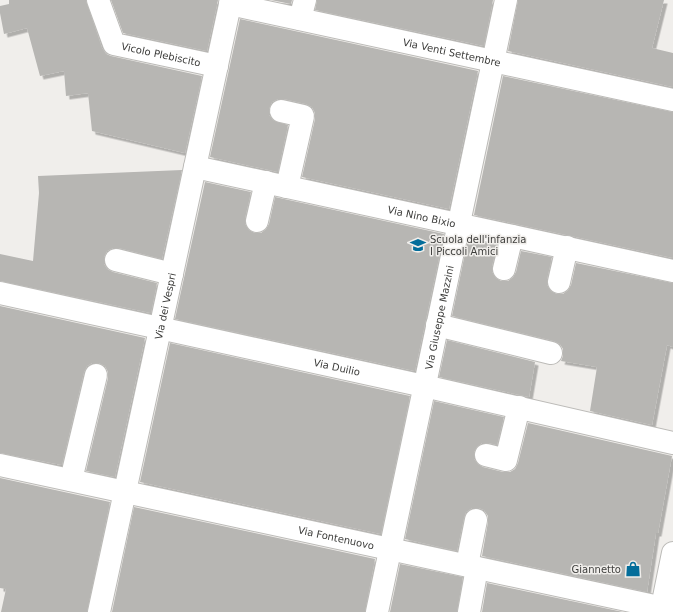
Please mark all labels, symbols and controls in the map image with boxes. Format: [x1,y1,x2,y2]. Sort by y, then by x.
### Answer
street label: Via Venti Settembre [402,36,502,68]
street label: Vicolo Plebiscito [120,40,202,68]
street label: Via Nino Bixio [387,204,457,229]
place label: Scuola dell'infanzia I Piccoli Amici [430,234,526,257]
school or university icon: Scuola dell'infanzia I Piccoli Amici [409,236,427,254]
street label: Via Giuseppe Mazzini [423,264,455,371]
street label: Via dei Vespri [152,272,178,340]
street label: Via Duilio [313,356,361,377]
street label: Via Fontenuovo [297,524,375,551]
shop icon: Giannetto [624,560,642,578]
place label: Giannetto [572,564,621,575]

